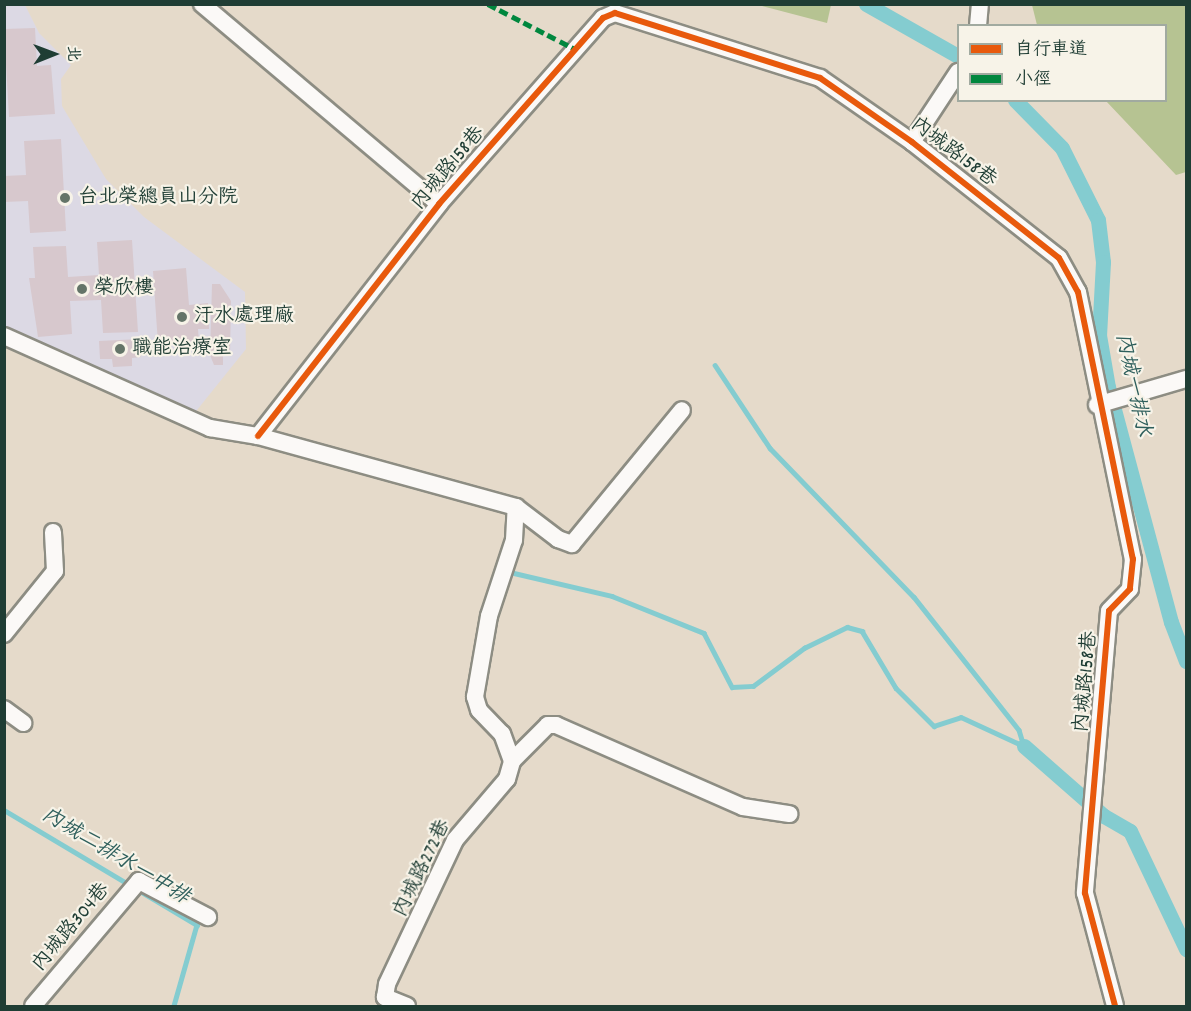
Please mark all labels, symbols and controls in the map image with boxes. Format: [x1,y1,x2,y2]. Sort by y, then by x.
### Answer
north arrow [24,24,84,84]
legend [957,24,1167,102]
text: 自行車道 [1015,38,1087,63]
text: 北 [61,45,84,62]
text: 小徑 [1015,68,1051,93]
street label: 內城路158巷 [905,113,1001,193]
street label: 內城路158巷 [407,122,491,216]
place label: 台北榮總員山分院 [78,186,238,210]
marker: 台北榮總員山分院 [56,189,74,207]
place label: 榮欣樓 [94,277,154,301]
marker: 榮欣樓 [75,282,89,296]
place label: 汙水處理廠 [194,305,294,329]
marker: 汙水處理廠 [175,310,189,324]
water label: 內城一排水 [1109,331,1155,439]
place label: 職能治療室 [132,337,232,361]
marker: 職能治療室 [113,342,127,356]
street label: 內城路158巷 [1071,630,1103,734]
water label: 內城二排水一中排 [37,803,193,911]
street label: 內城路272巷 [389,816,457,922]
street label: 內城路304巷 [28,879,116,977]

